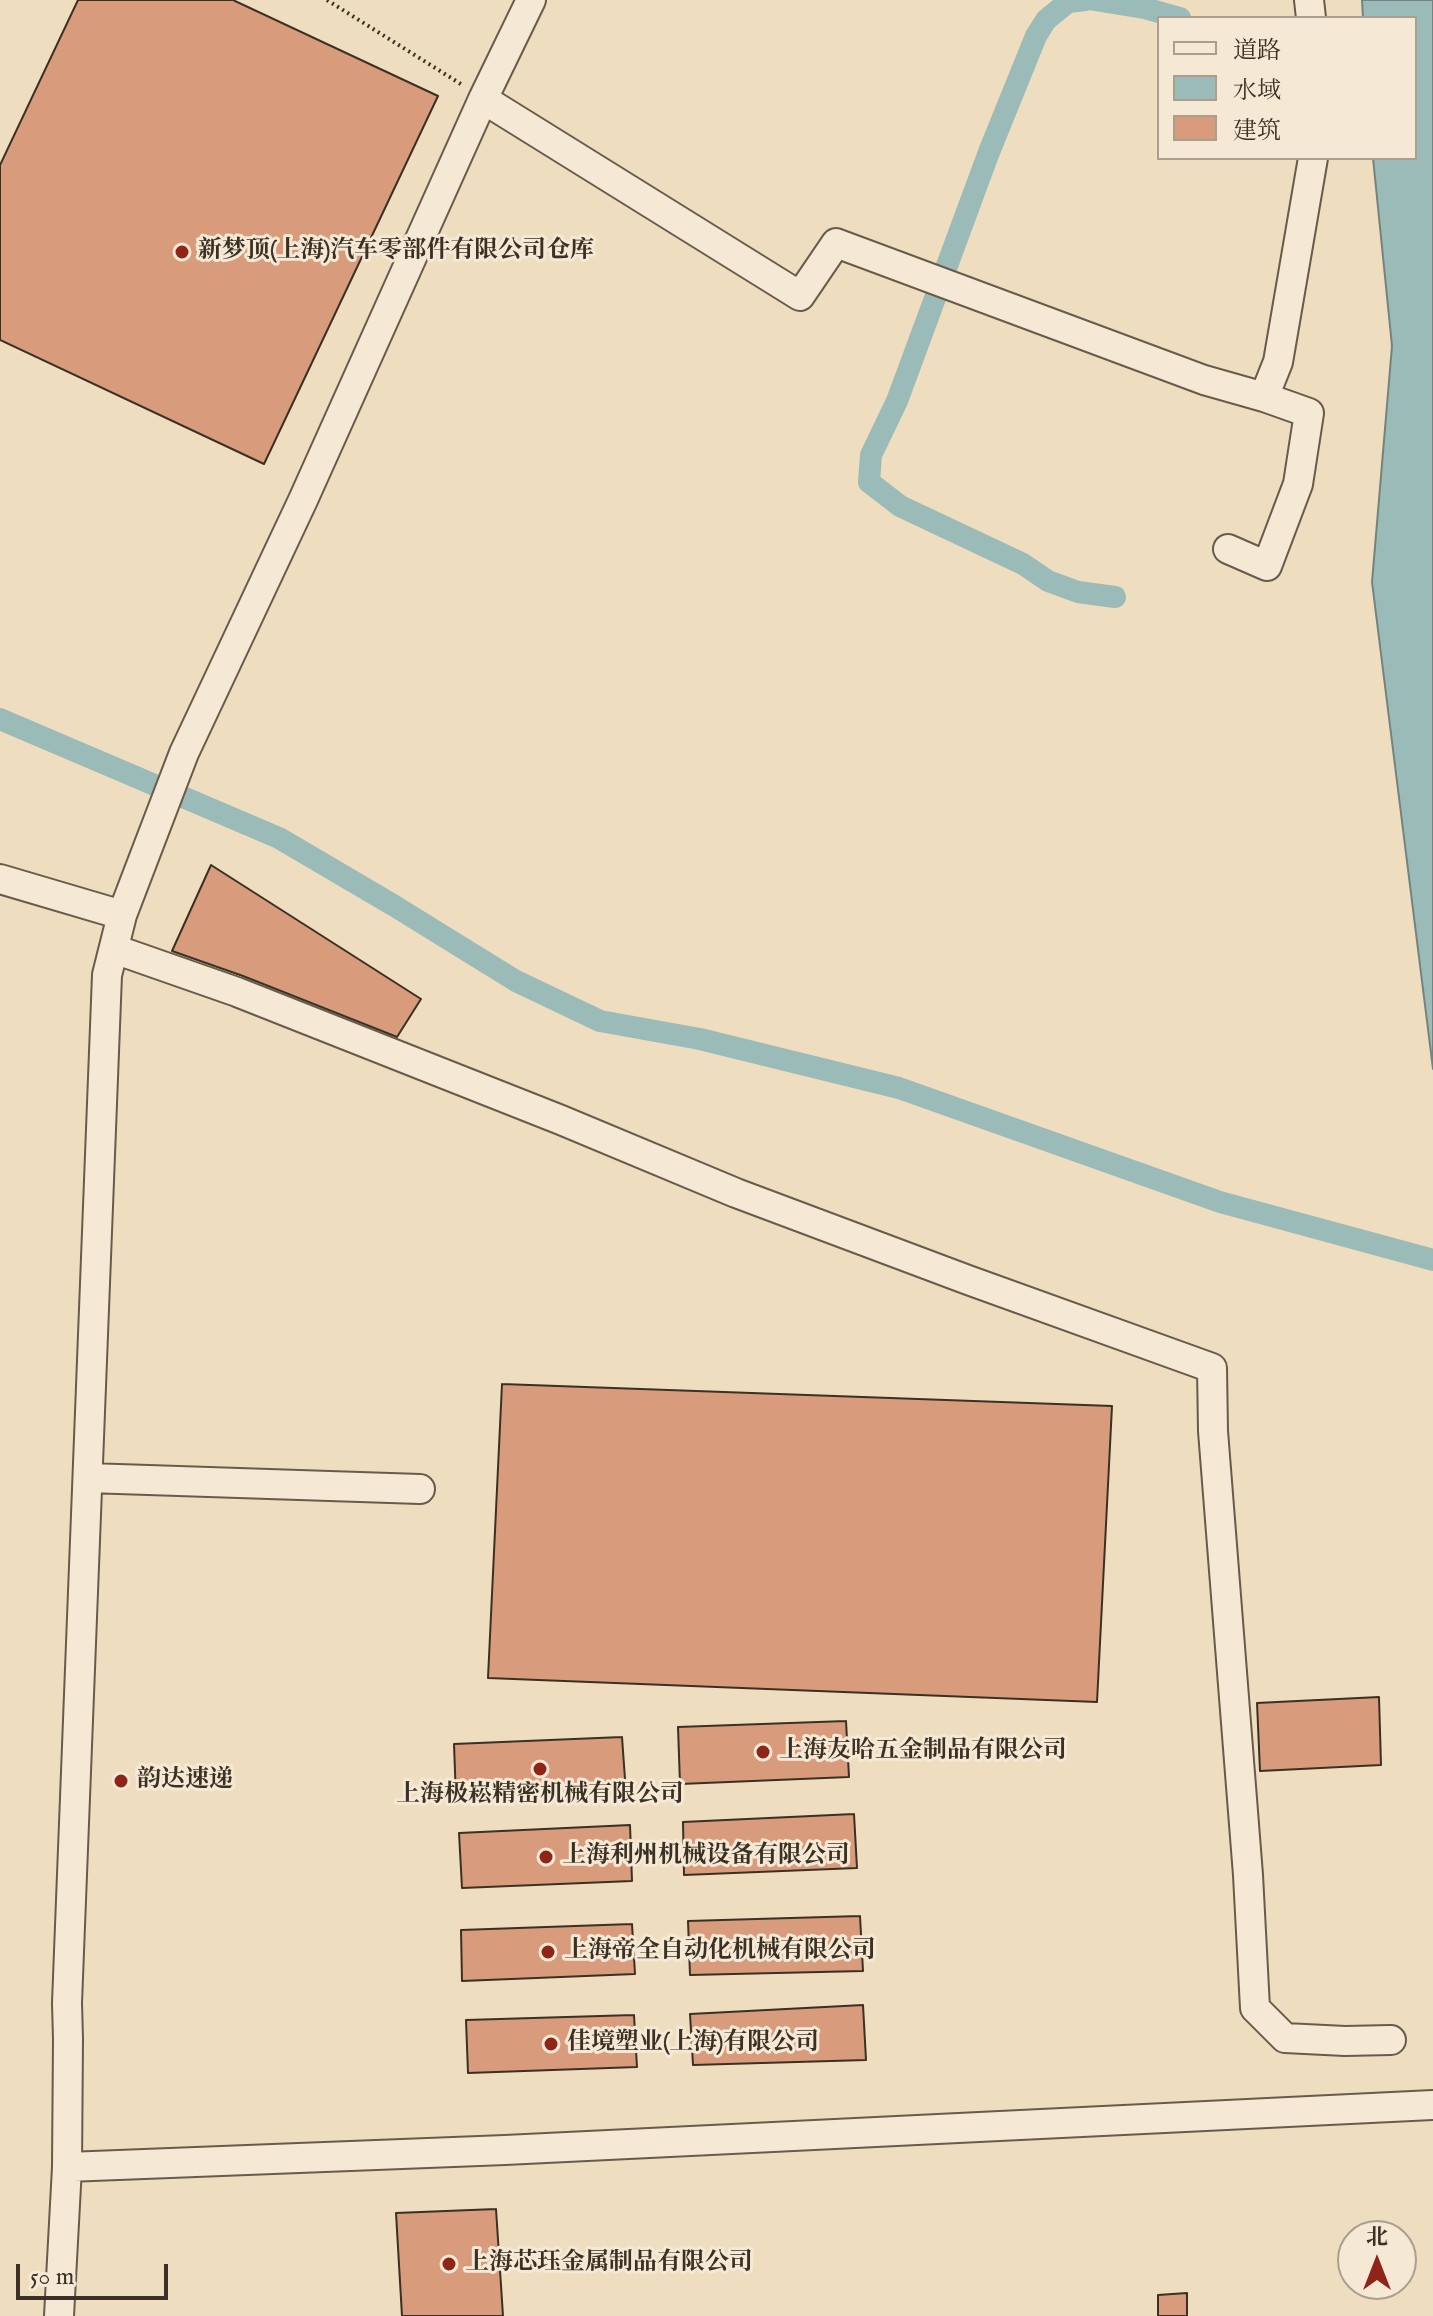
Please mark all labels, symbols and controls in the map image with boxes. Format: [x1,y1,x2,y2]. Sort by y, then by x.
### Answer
legend [1157,16,1417,160]
text: 道路 [1233,36,1281,67]
text: 水域 [1233,76,1281,107]
text: 建筑 [1233,116,1281,147]
place label: 新梦顶(上海)汽车零部件有限公司仓库 [198,238,594,266]
marker: 新梦顶(上海)汽车零部件有限公司仓库 [173,243,191,261]
place label: 上海友哈五金制品有限公司 [779,1738,1067,1766]
marker: 上海友哈五金制品有限公司 [754,1743,772,1761]
marker: 上海极崧精密机械有限公司 [531,1760,549,1778]
place label: 韵达速递 [137,1767,233,1795]
marker: 韵达速递 [112,1772,130,1790]
place label: 上海极崧精密机械有限公司 [396,1782,684,1810]
place label: 上海利州机械设备有限公司 [562,1843,850,1871]
marker: 上海利州机械设备有限公司 [537,1848,555,1866]
place label: 上海帝全自动化机械有限公司 [564,1938,876,1966]
marker: 上海帝全自动化机械有限公司 [539,1943,557,1961]
place label: 佳境塑业(上海)有限公司 [567,2030,819,2058]
marker: 佳境塑业(上海)有限公司 [542,2035,560,2053]
north arrow [1337,2220,1417,2300]
text: 北 [1366,2224,1388,2252]
scale bar [20,2248,172,2298]
place label: 上海芯珏金属制品有限公司 [465,2250,753,2278]
marker: 上海芯珏金属制品有限公司 [440,2255,458,2273]
text: 50 m [30,2262,74,2293]

